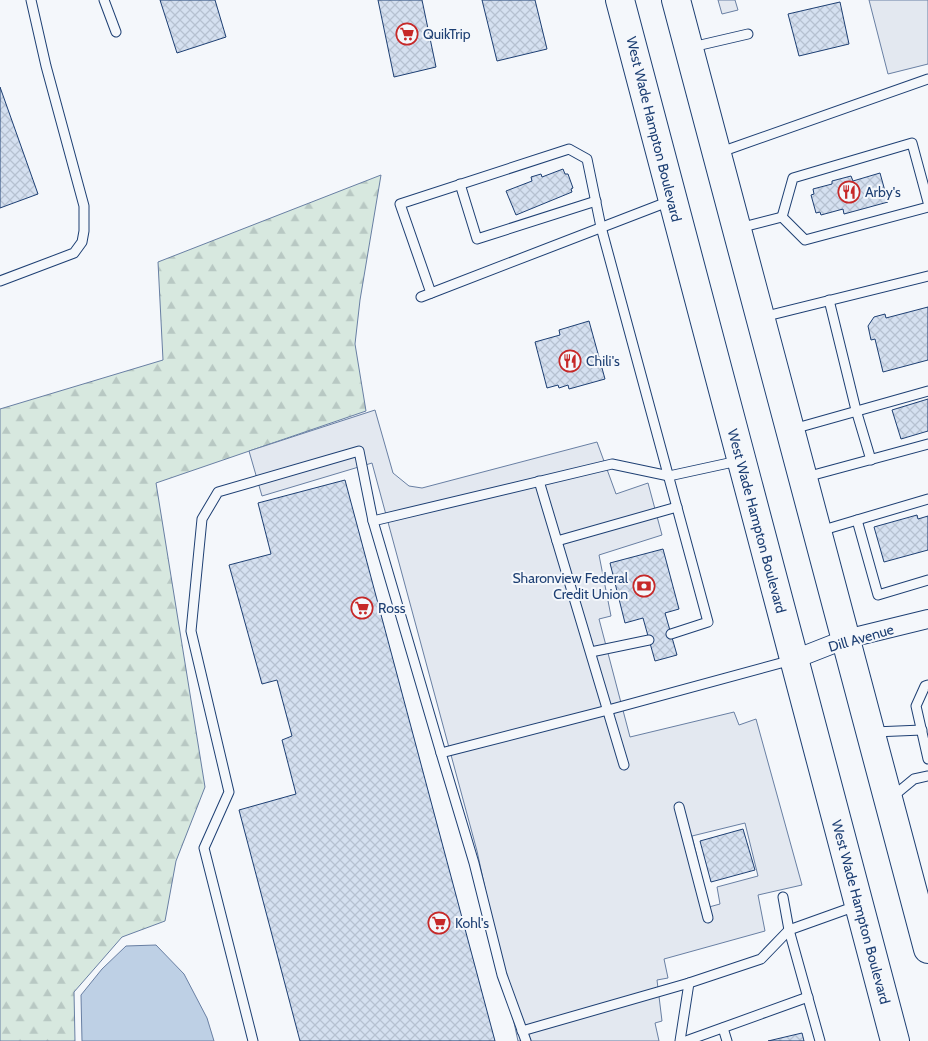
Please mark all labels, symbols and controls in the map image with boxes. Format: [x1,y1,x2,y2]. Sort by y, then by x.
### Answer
supermarket icon: QuikTrip [395,22,419,46]
place label: QuikTrip [423,25,471,43]
street label: West Wade Hampton Boulevard [622,35,686,223]
restaurant icon: Arby's [837,180,861,204]
place label: Arby's [865,183,901,201]
restaurant icon: Chili's [558,349,582,373]
place label: Chili's [586,352,620,370]
street label: West Wade Hampton Boulevard [724,427,790,615]
place label: Sharonview Federal Credit Union [513,569,629,603]
bank icon: Sharonview Federal Credit Union [632,574,656,598]
supermarket icon: Ross [350,596,374,620]
place label: Ross [378,599,406,617]
street label: Dill Avenue [826,620,896,656]
street label: West Wade Hampton Boulevard [828,818,894,1006]
supermarket icon: Kohl's [427,911,451,935]
place label: Kohl's [455,914,489,932]

